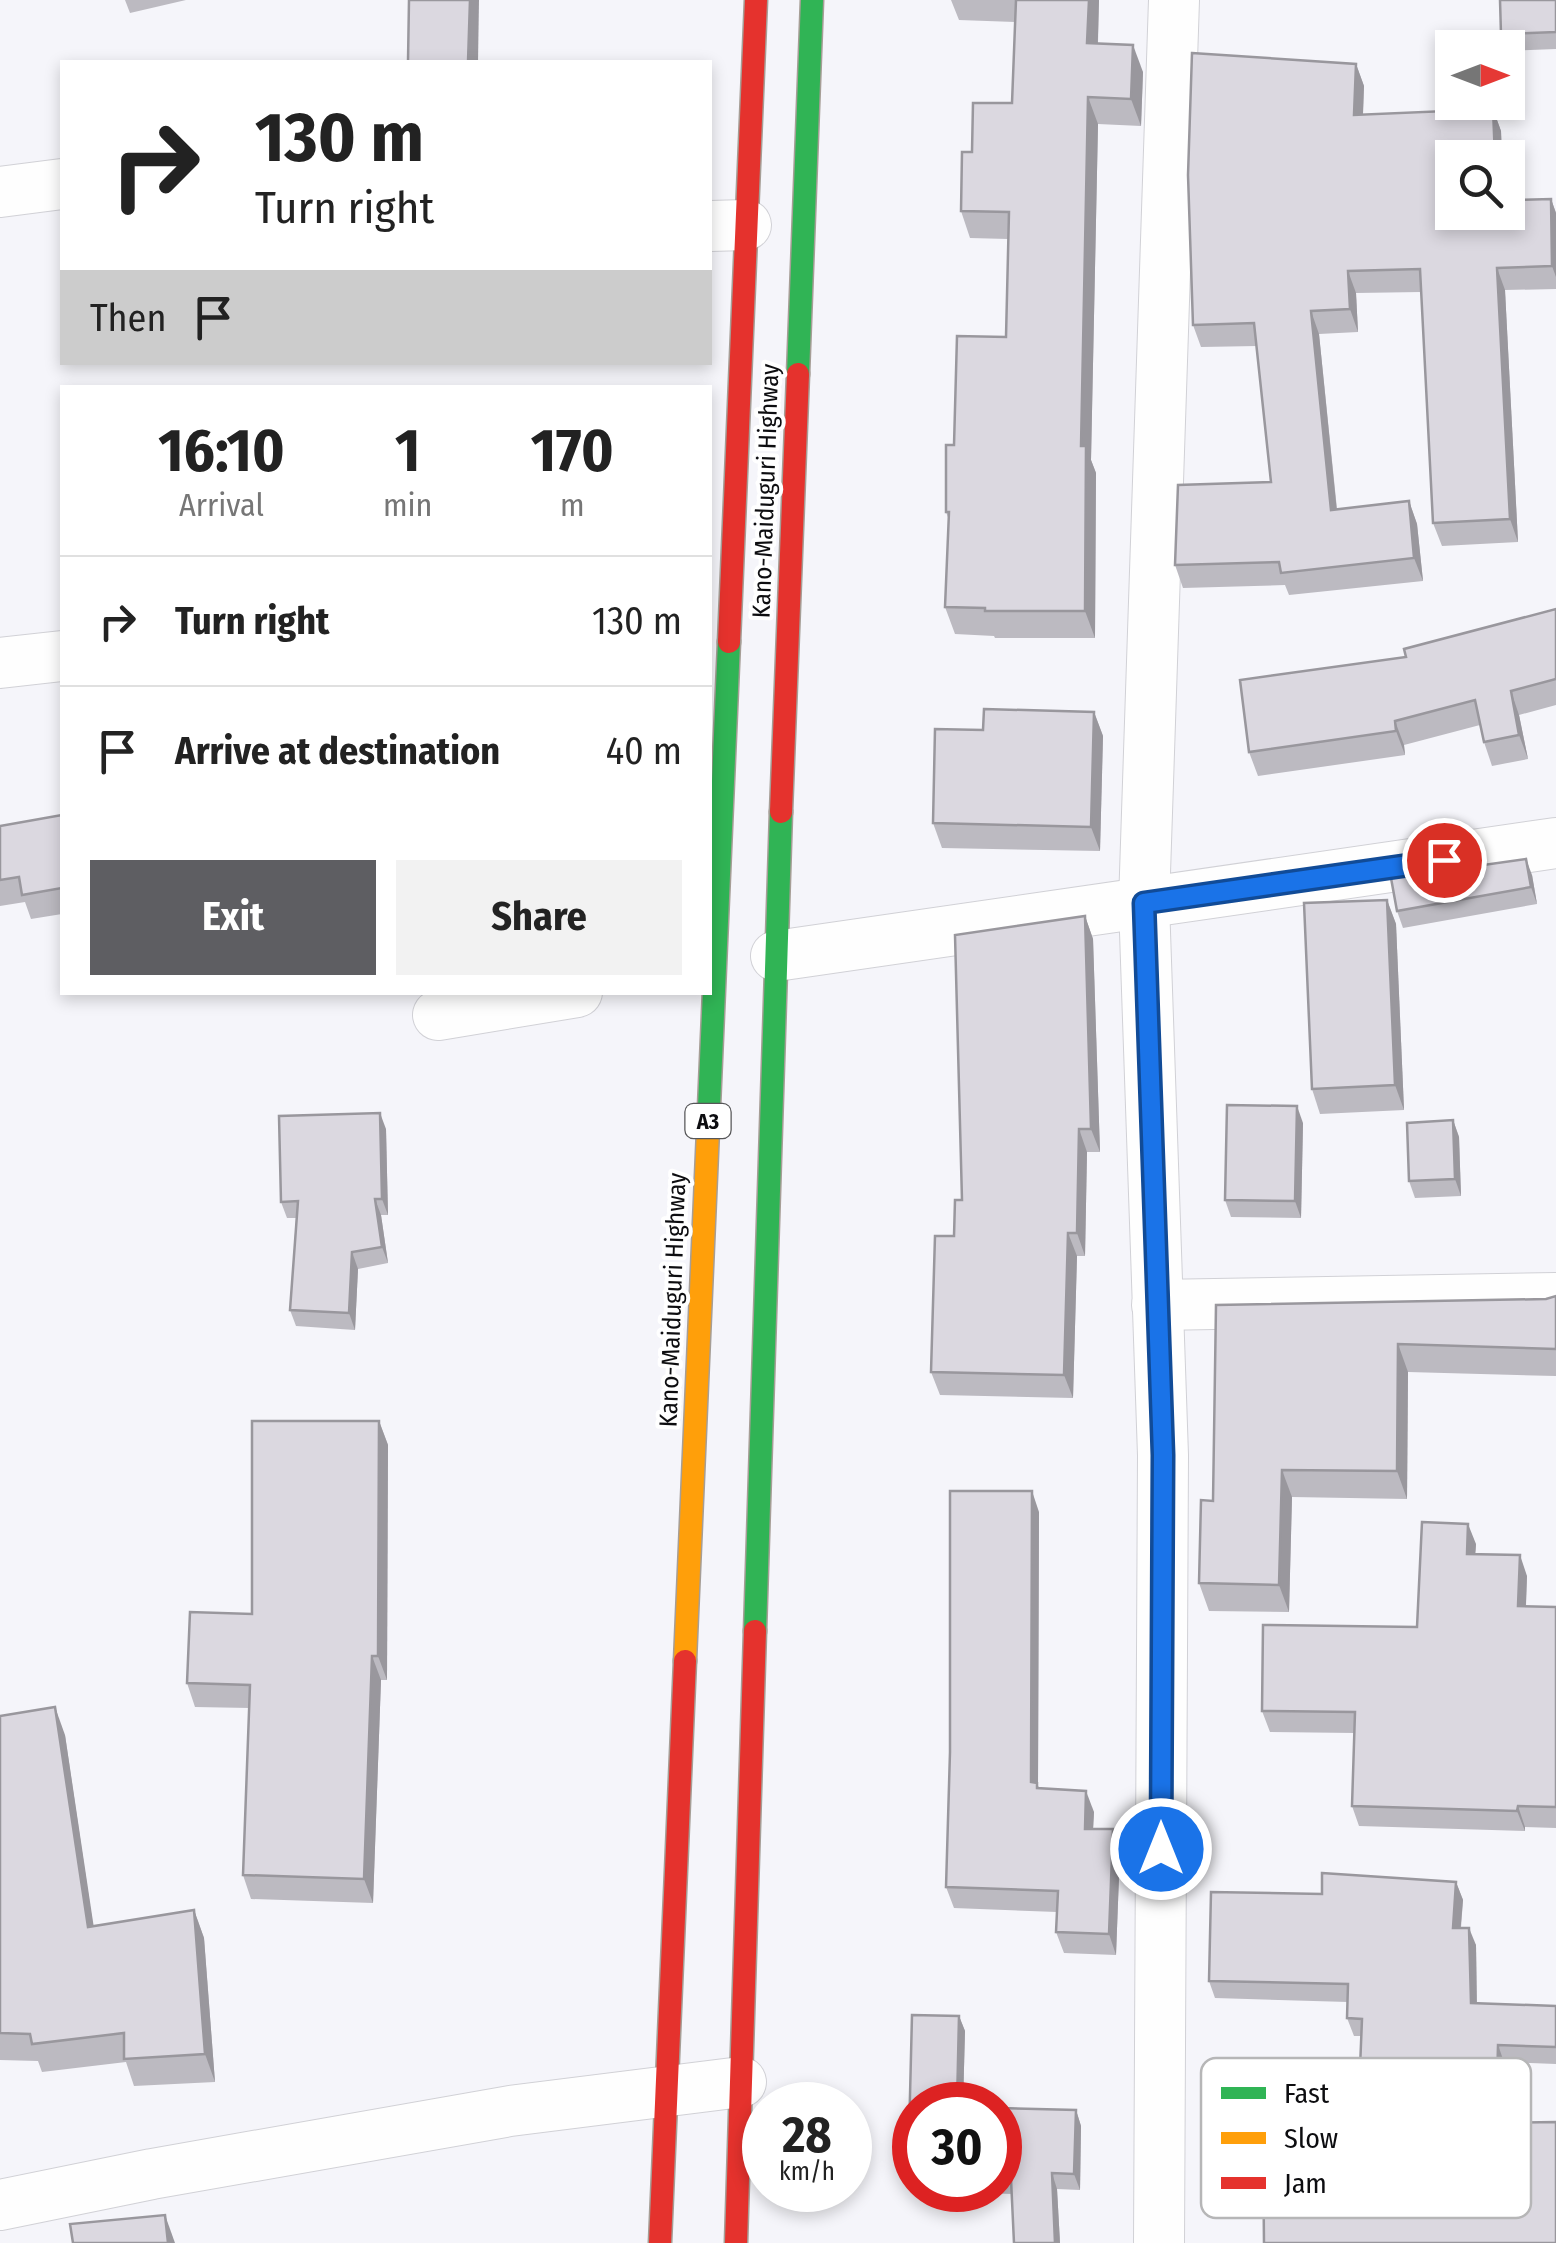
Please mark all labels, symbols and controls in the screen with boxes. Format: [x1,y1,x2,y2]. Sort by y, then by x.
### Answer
north arrow [1435,30,1525,120]
map controls [1435,30,1525,230]
text: 130 m [255,96,424,180]
icon: right [90,100,220,230]
button: search [1435,140,1525,230]
text: Turn right [255,181,434,235]
icon: arrive [186,290,241,345]
text: Then [90,295,166,341]
street label: Kano-Maiduguri Highway [747,363,785,619]
text: 16:10 [158,415,285,487]
text: 1 [395,415,420,487]
text: 170 [531,415,614,487]
text: Arrival [179,486,264,524]
text: min [383,486,432,524]
text: m [560,486,585,524]
icon: right [90,594,145,649]
text: Turn right [175,598,329,644]
text: 130 m [592,598,682,644]
icon: arrive [90,724,145,779]
text: Arrive at destination [175,728,500,774]
text: 40 m [606,728,682,774]
pin [1402,818,1487,903]
icon: arrive [1417,833,1472,888]
button: Exit [90,860,376,975]
button: Share [396,860,682,975]
road number: A3 [686,1104,730,1138]
street label: Kano-Maiduguri Highway [654,1172,692,1428]
position arrow [1109,1797,1213,1901]
legend [1201,2058,1531,2218]
text: Fast [1284,2077,1330,2110]
speed limit sign: 30 [892,2082,1022,2212]
text: 28 [782,2105,832,2165]
text: Slow [1284,2122,1338,2155]
text: km/h [779,2157,835,2187]
text: Jam [1284,2167,1327,2200]

